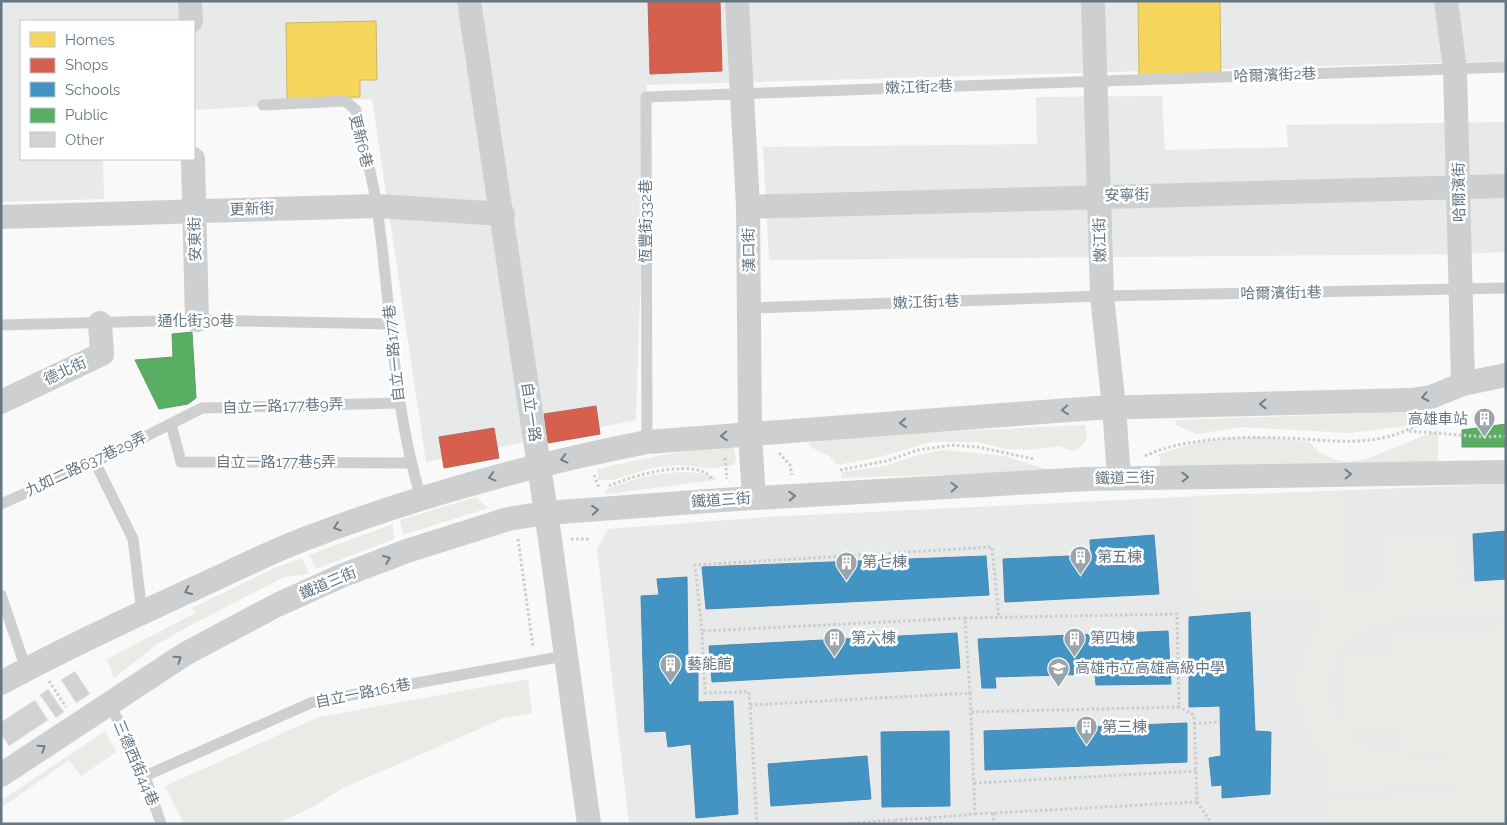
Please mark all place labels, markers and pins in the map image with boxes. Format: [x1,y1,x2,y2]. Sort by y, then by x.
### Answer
building icon: 高雄車站 [1472,407,1496,438]
place label: 高雄車站 [1408,410,1468,428]
building icon: 第五棟 [1069,545,1093,576]
place label: 第五棟 [1097,548,1142,566]
building icon: 第七棟 [834,550,858,581]
place label: 第七棟 [862,553,907,571]
building icon: 第六棟 [823,626,847,657]
building icon: 第四棟 [1062,626,1086,657]
place label: 第六棟 [851,629,896,647]
place label: 第四棟 [1090,629,1135,647]
building icon: 藝能館 [659,652,683,683]
place label: 藝能館 [687,655,732,673]
school or university icon: 高雄市立高雄高級中學 [1047,656,1071,687]
place label: 高雄市立高雄高級中學 [1075,659,1225,677]
building icon: 第三棟 [1074,715,1098,746]
place label: 第三棟 [1102,718,1147,736]

